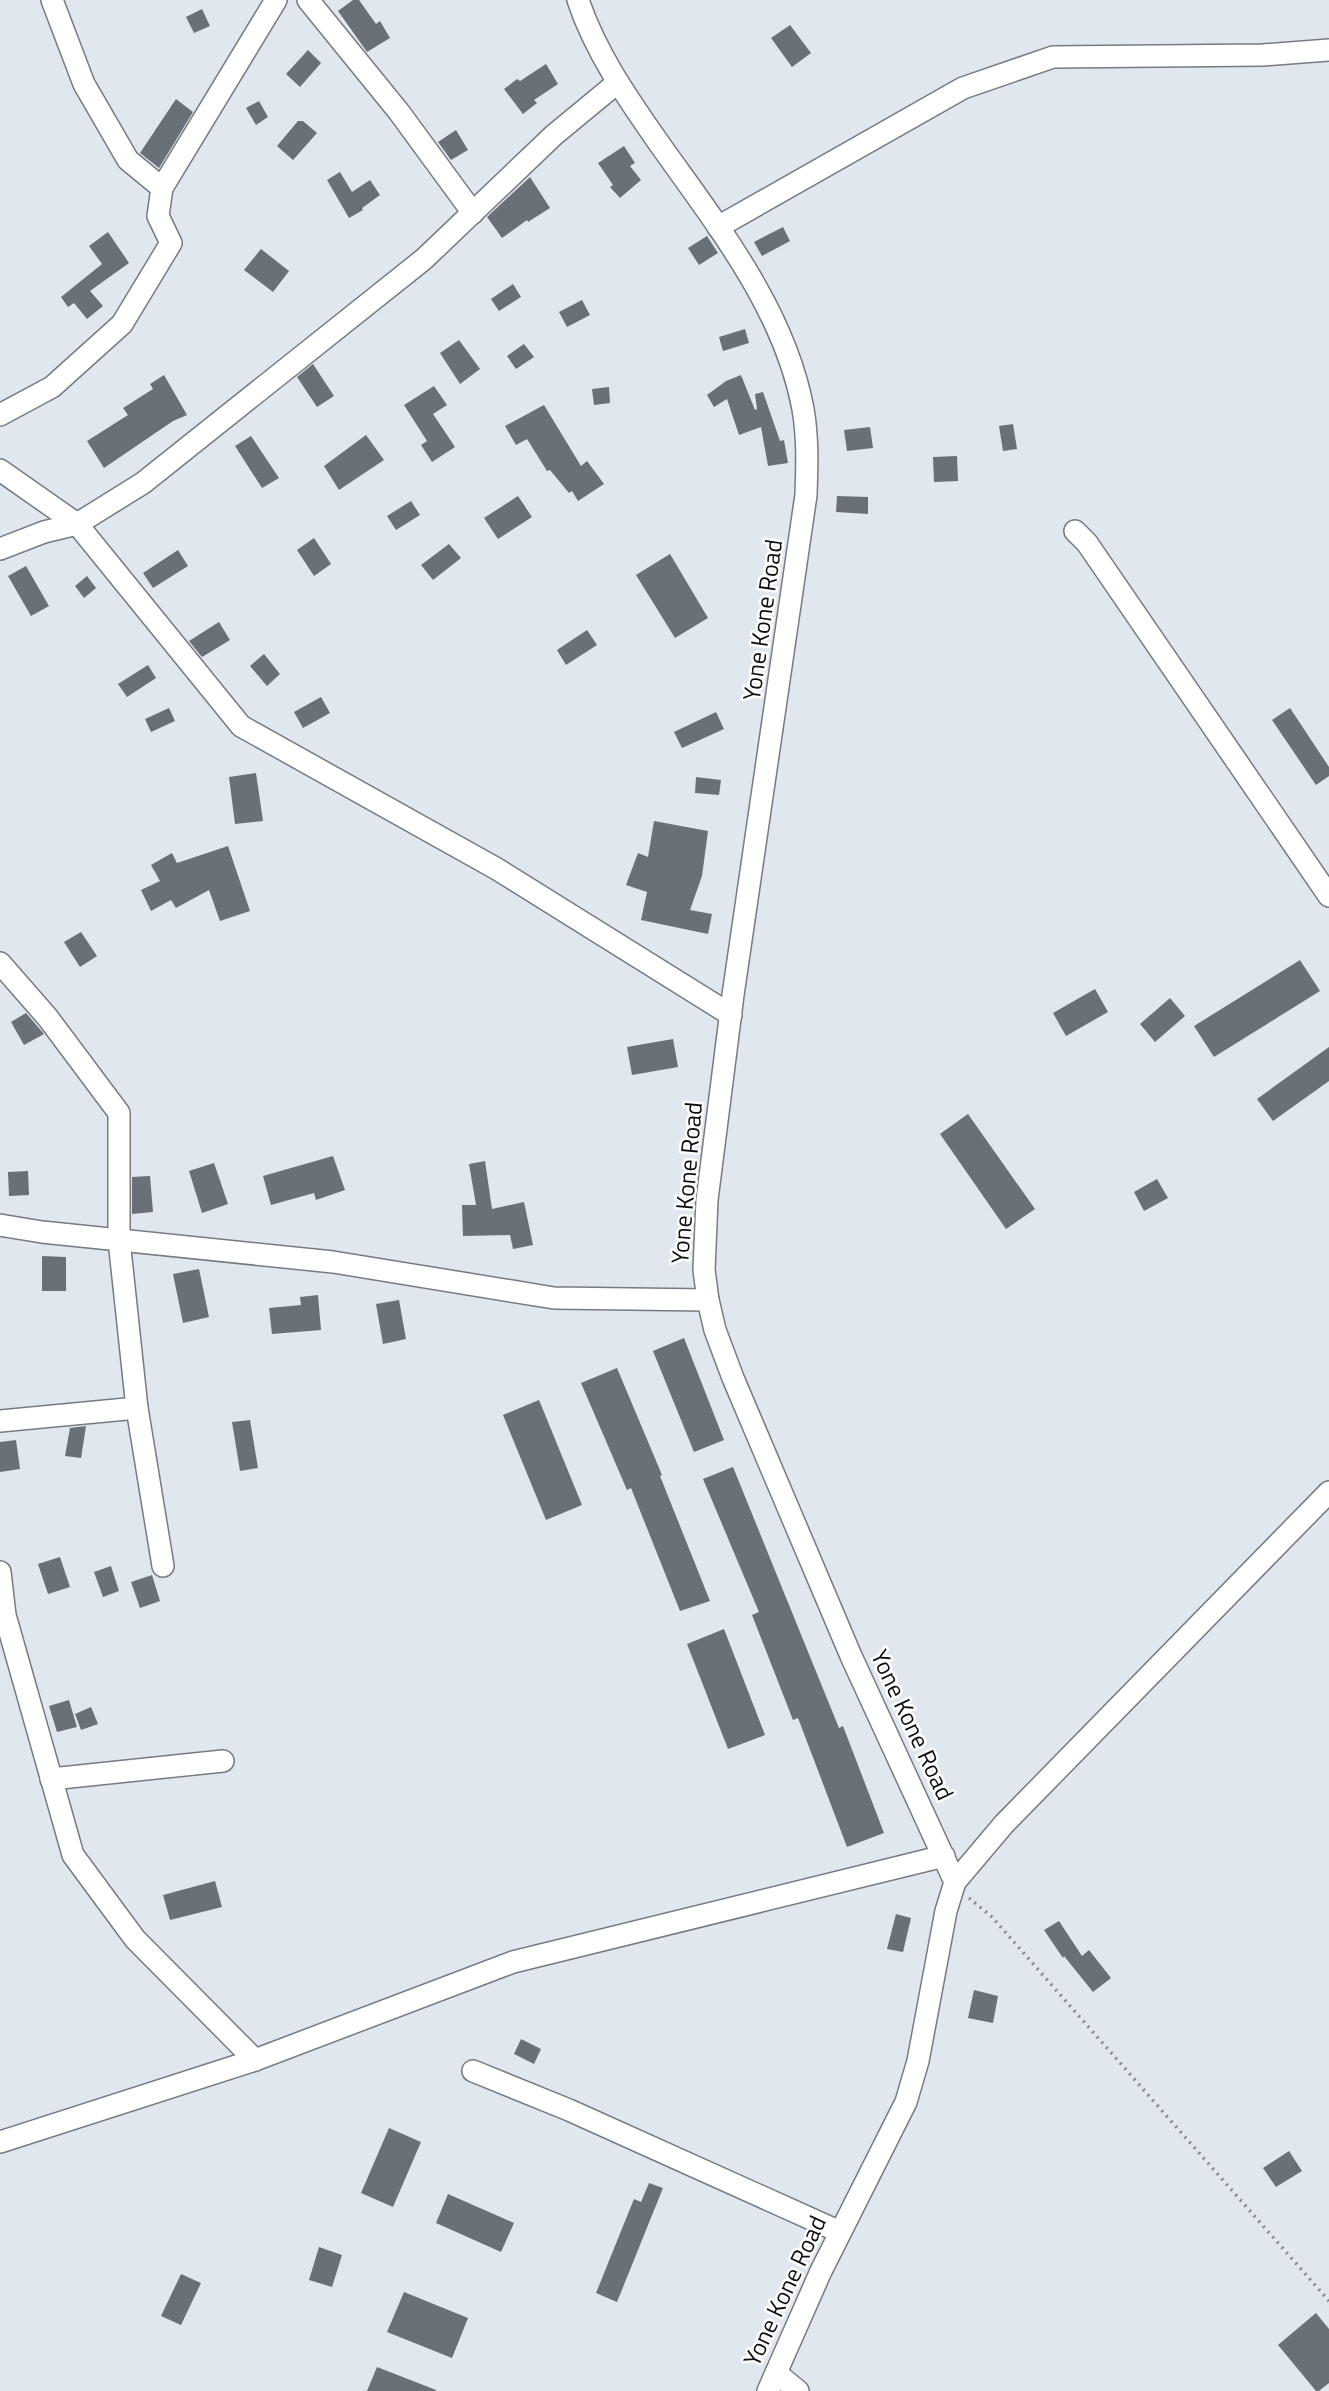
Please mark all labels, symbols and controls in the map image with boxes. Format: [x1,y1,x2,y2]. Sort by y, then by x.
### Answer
street label: Yone Kone Road [733,537,791,703]
street label: Yone Kone Road [661,1100,711,1265]
street label: Yone Kone Road [862,1643,964,1806]
street label: Yone Kone Road [733,2209,835,2372]

